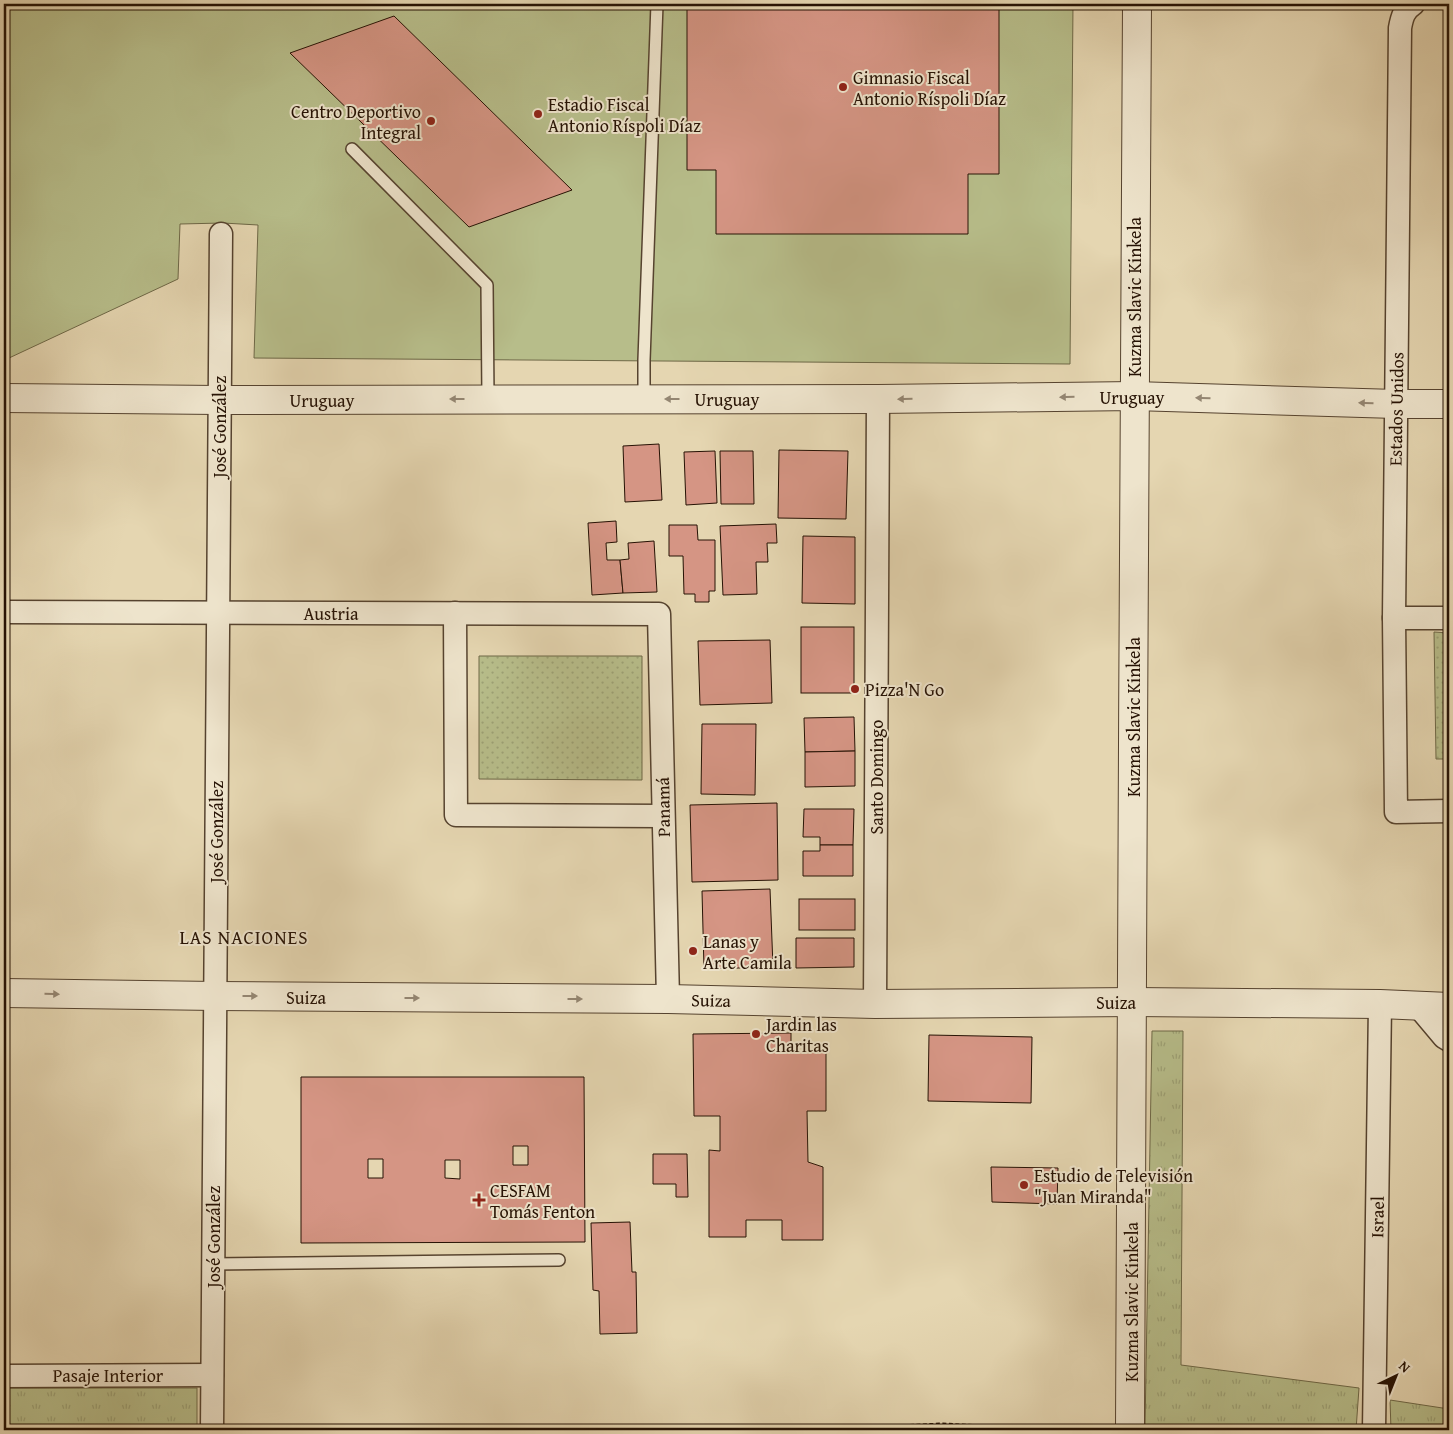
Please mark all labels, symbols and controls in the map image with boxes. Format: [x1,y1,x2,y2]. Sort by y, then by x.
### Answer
place label: Gimnasio Fiscal Antonio Ríspoli Díaz [853,64,1006,112]
marker: Gimnasio Fiscal Antonio Ríspoli Díaz [837,81,849,93]
place label: Estadio Fiscal Antonio Ríspoli Díaz [548,91,701,139]
place label: Centro Deportivo Integral [291,98,421,146]
marker: Estadio Fiscal Antonio Ríspoli Díaz [532,108,544,120]
marker: Centro Deportivo Integral [425,115,437,127]
street label: Kuzma Slavic Kinkela [1121,216,1148,377]
street label: Estados Unidos [1382,352,1410,466]
street label: José González [206,376,233,480]
street label: Uruguay [1099,384,1165,411]
street label: Uruguay [694,386,760,413]
street label: Uruguay [289,387,355,414]
one-way arrow [1059,393,1075,401]
one-way arrow [1195,394,1211,402]
one-way arrow [449,395,465,403]
one-way arrow [664,395,680,403]
one-way arrow [897,395,913,403]
one-way arrow [1357,399,1373,407]
street label: Austria [303,600,359,627]
street label: Kuzma Slavic Kinkela [1120,636,1147,797]
place label: Pizza'N Go [865,676,944,703]
marker: Pizza'N Go [849,683,861,695]
street label: Santo Domingo [863,719,890,835]
street label: Panamá [649,776,677,837]
street label: José González [203,781,230,885]
district label: LAS NACIONES [180,923,308,951]
place label: Lanas y Arte Camila [703,928,792,976]
marker: Lanas y Arte Camila [687,945,699,957]
street label: Suiza [286,984,326,1011]
street label: Suiza [691,986,732,1014]
street label: Suiza [1096,989,1136,1016]
one-way arrow [45,990,61,998]
one-way arrow [242,992,258,1000]
one-way arrow [405,994,421,1002]
one-way arrow [567,995,583,1003]
place label: Jardin las Charitas [764,1011,837,1059]
marker: Jardin las Charitas [750,1028,762,1040]
place label: Estudio de Televisión "Juan Miranda" [1034,1162,1193,1210]
place label: CESFAM Tomás Fenton [490,1177,595,1225]
marker: Estudio de Televisión "Juan Miranda" [1018,1179,1030,1191]
street label: José González [200,1186,227,1290]
marker: CESFAM Tomás Fenton [472,1193,486,1207]
street label: Israel [1363,1196,1391,1238]
street label: Kuzma Slavic Kinkela [1118,1221,1145,1382]
north arrow [1370,1352,1420,1402]
text: N [1395,1356,1416,1377]
street label: Pasaje Interior [53,1362,164,1389]

